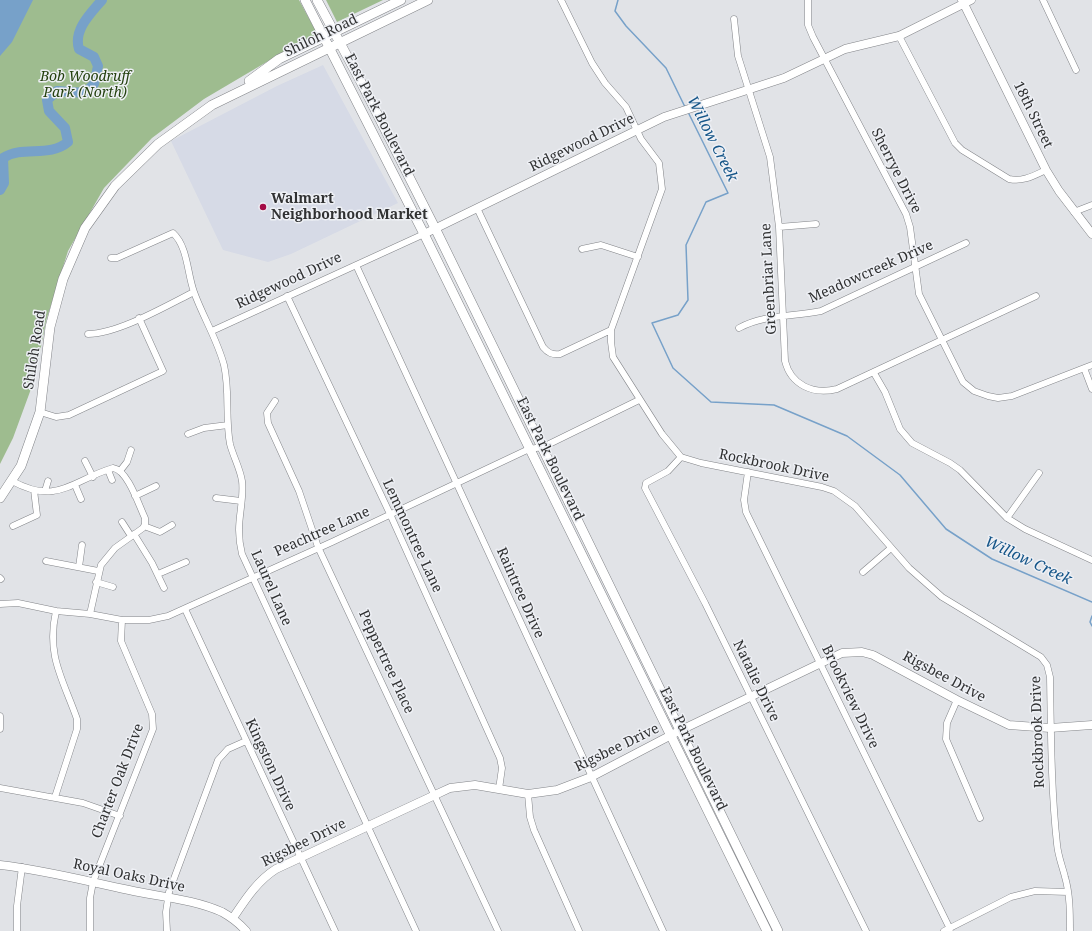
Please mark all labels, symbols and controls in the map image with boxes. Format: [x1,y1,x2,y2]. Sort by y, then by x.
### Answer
street label: Shiloh Road [282,11,360,61]
street label: East Park Boulevard [341,51,417,179]
park label: Bob Woodruff Park (North) [40,69,130,102]
street label: 18th Street [1010,79,1056,151]
water label: Willow Creek [683,93,741,185]
street label: Ridgewood Drive [527,110,637,176]
street label: Sherrye Drive [867,126,925,216]
place label: Walmart Neighborhood Market [271,191,428,224]
marker: Walmart Neighborhood Market [258,202,268,212]
street label: Greenbriar Lane [758,223,780,335]
street label: Meadowcreek Drive [806,237,936,307]
street label: Ridgewood Drive [234,249,344,313]
street label: Shiloh Road [20,309,50,391]
street label: East Park Boulevard [513,394,587,524]
street label: Rockbrook Drive [717,446,831,486]
street label: Lemmontree Lane [378,477,446,595]
street label: Peachtree Lane [272,503,372,561]
water label: Willow Creek [982,533,1074,589]
street label: Raintree Drive [492,545,548,641]
street label: Laurel Lane [247,548,295,628]
street label: Peppertree Place [355,608,417,716]
street label: Natalie Drive [729,638,783,724]
street label: Brookview Drive [818,643,882,751]
street label: Rigsbee Drive [900,648,988,706]
street label: Rockbrook Drive [1028,676,1048,788]
street label: East Park Boulevard [656,684,730,814]
street label: Kingston Drive [241,716,299,814]
street label: Rigsbee Drive [572,720,662,776]
street label: Charter Oak Drive [88,721,148,841]
street label: Rigsbee Drive [259,815,349,871]
street label: Royal Oaks Drive [71,856,187,896]

